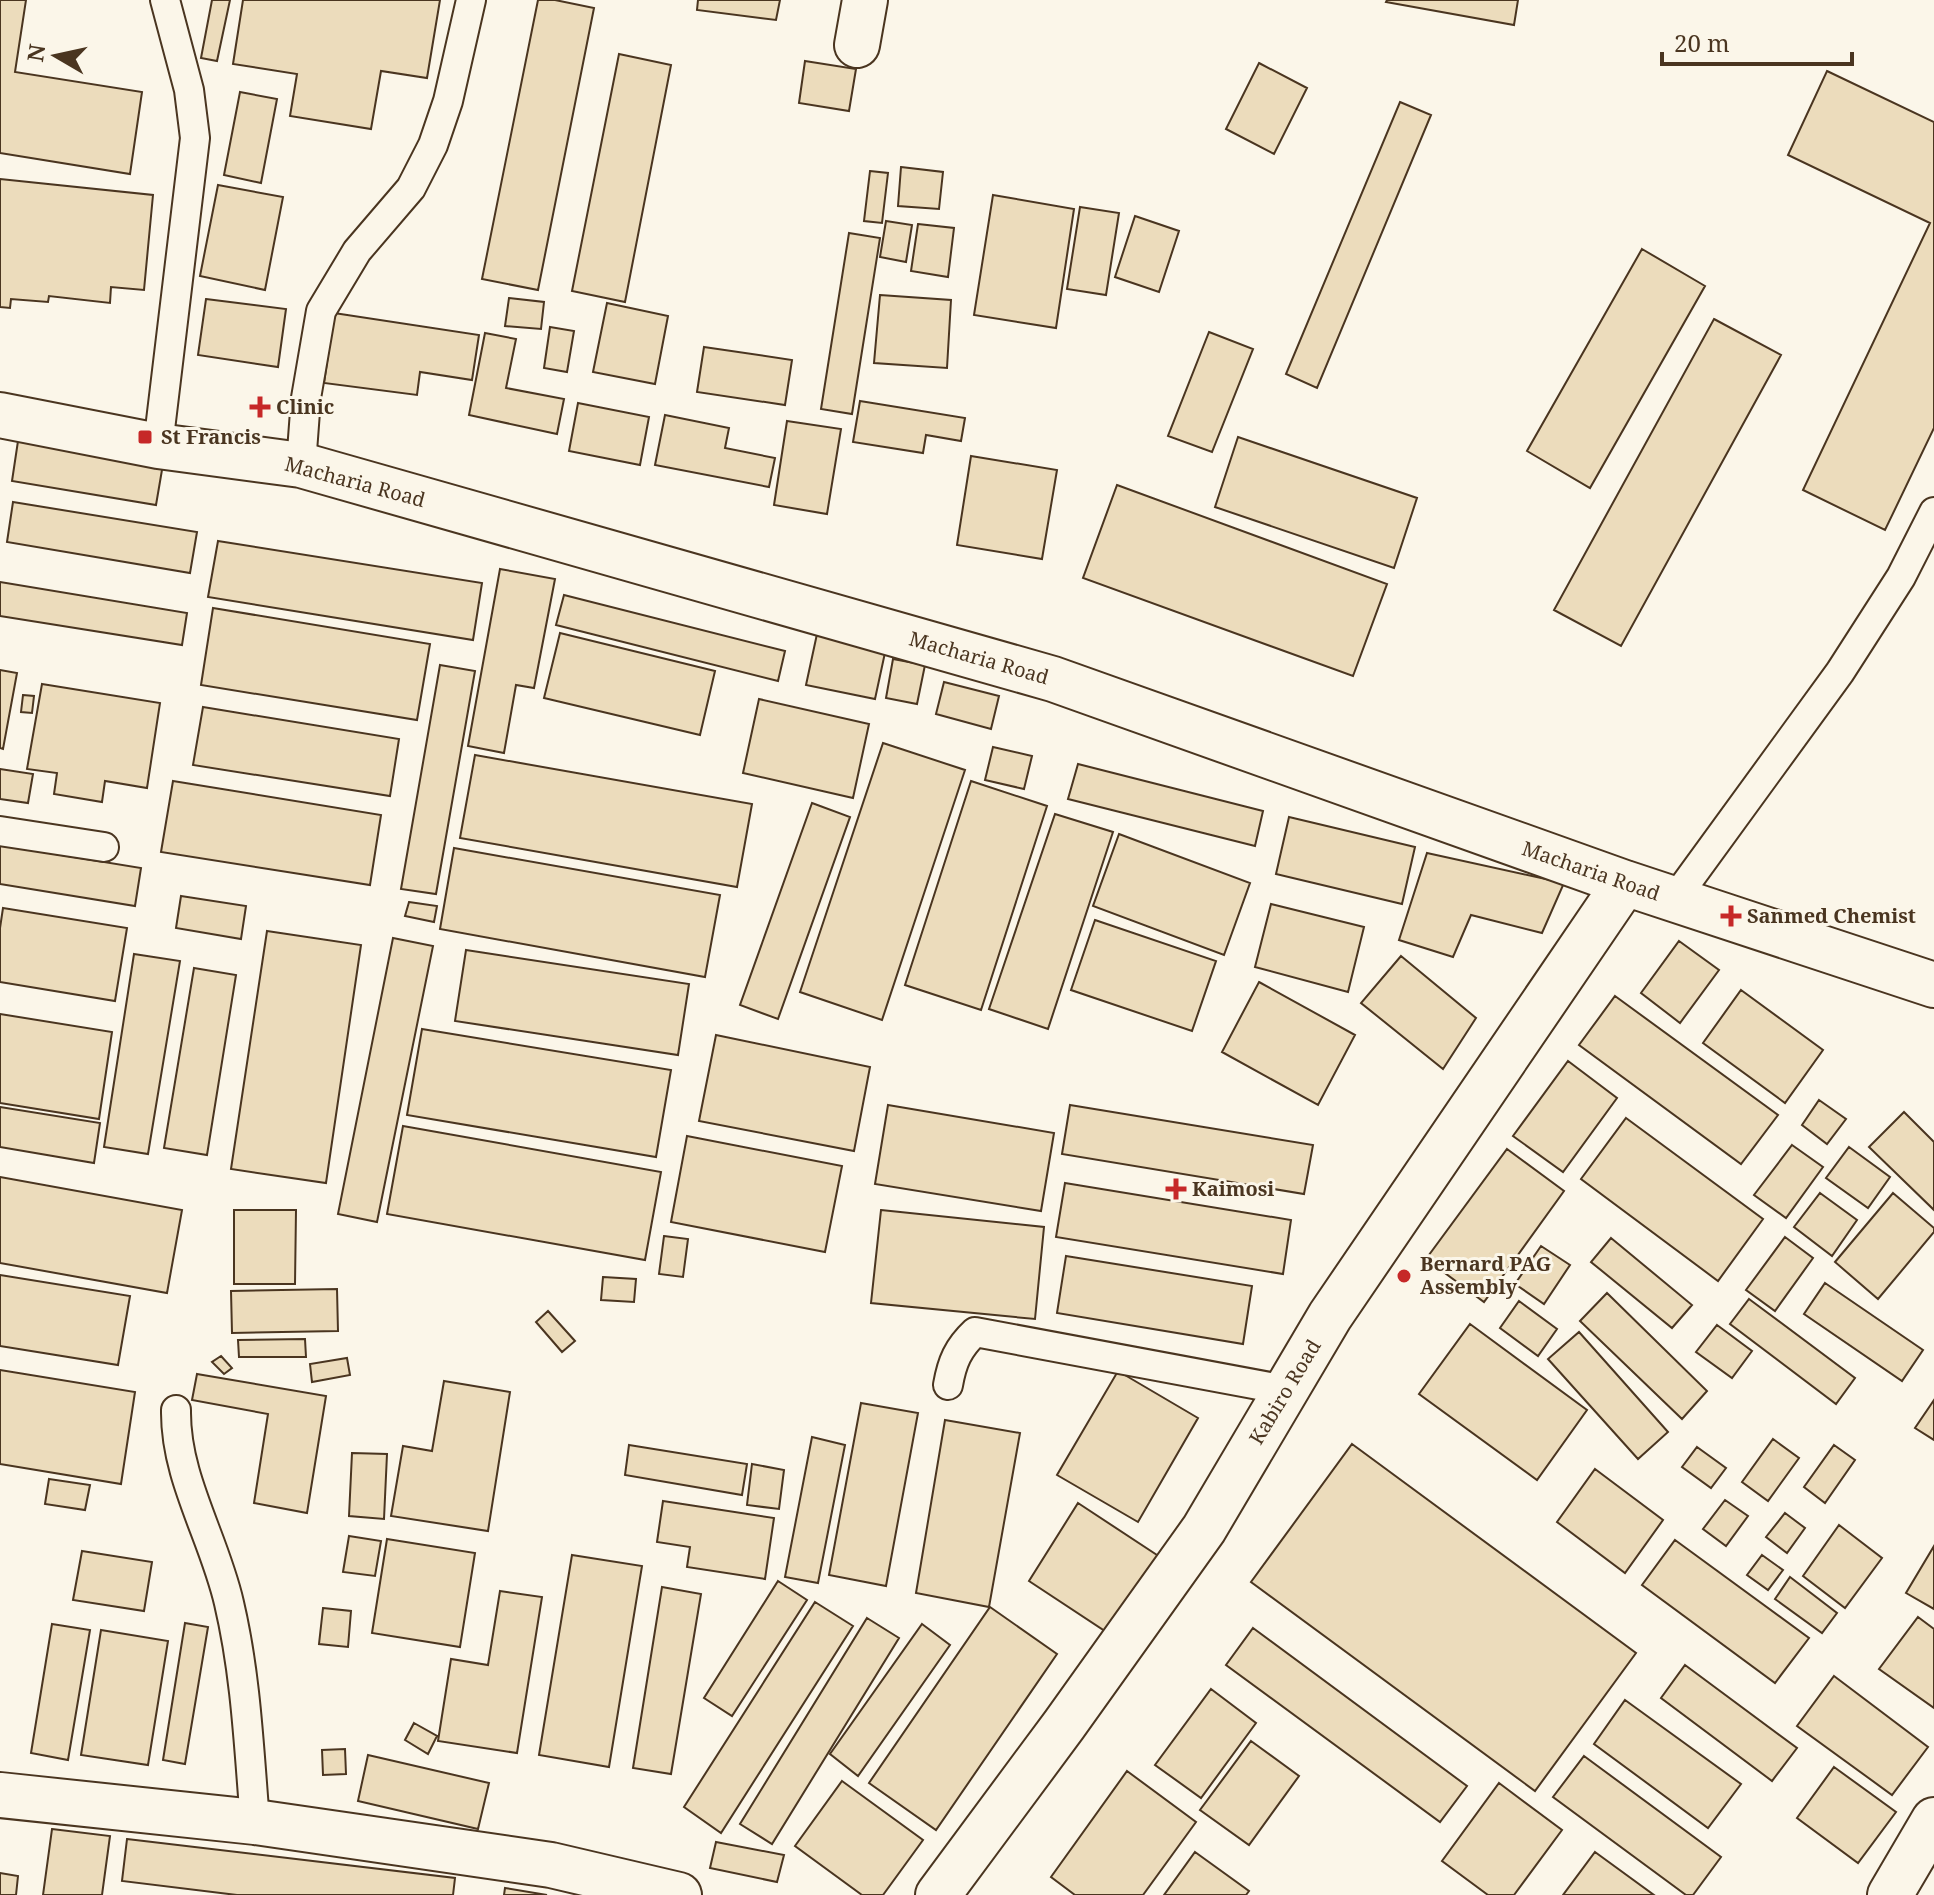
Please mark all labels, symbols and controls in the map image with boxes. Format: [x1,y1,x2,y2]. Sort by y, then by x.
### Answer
north arrow [16,16,96,96]
scale bar [1662,16,1852,66]
text: 20 m [1674,26,1730,59]
text: N [19,42,51,64]
place label: Clinic [276,393,334,420]
marker: Clinic [251,398,269,416]
place label: St Francis [161,423,261,450]
marker: St Francis [136,428,154,446]
street label: Macharia Road [282,450,428,513]
street label: Macharia Road [906,625,1052,690]
street label: Macharia Road [1519,834,1664,907]
place label: Sanmed Chemist [1747,902,1916,929]
marker: Sanmed Chemist [1722,907,1740,925]
place label: Kaimosi [1192,1175,1274,1202]
marker: Kaimosi [1167,1180,1185,1198]
place label: Bernard PAG Assembly [1420,1250,1551,1300]
marker: Bernard PAG Assembly [1395,1267,1413,1285]
street label: Kabiro Road [1243,1334,1327,1449]

